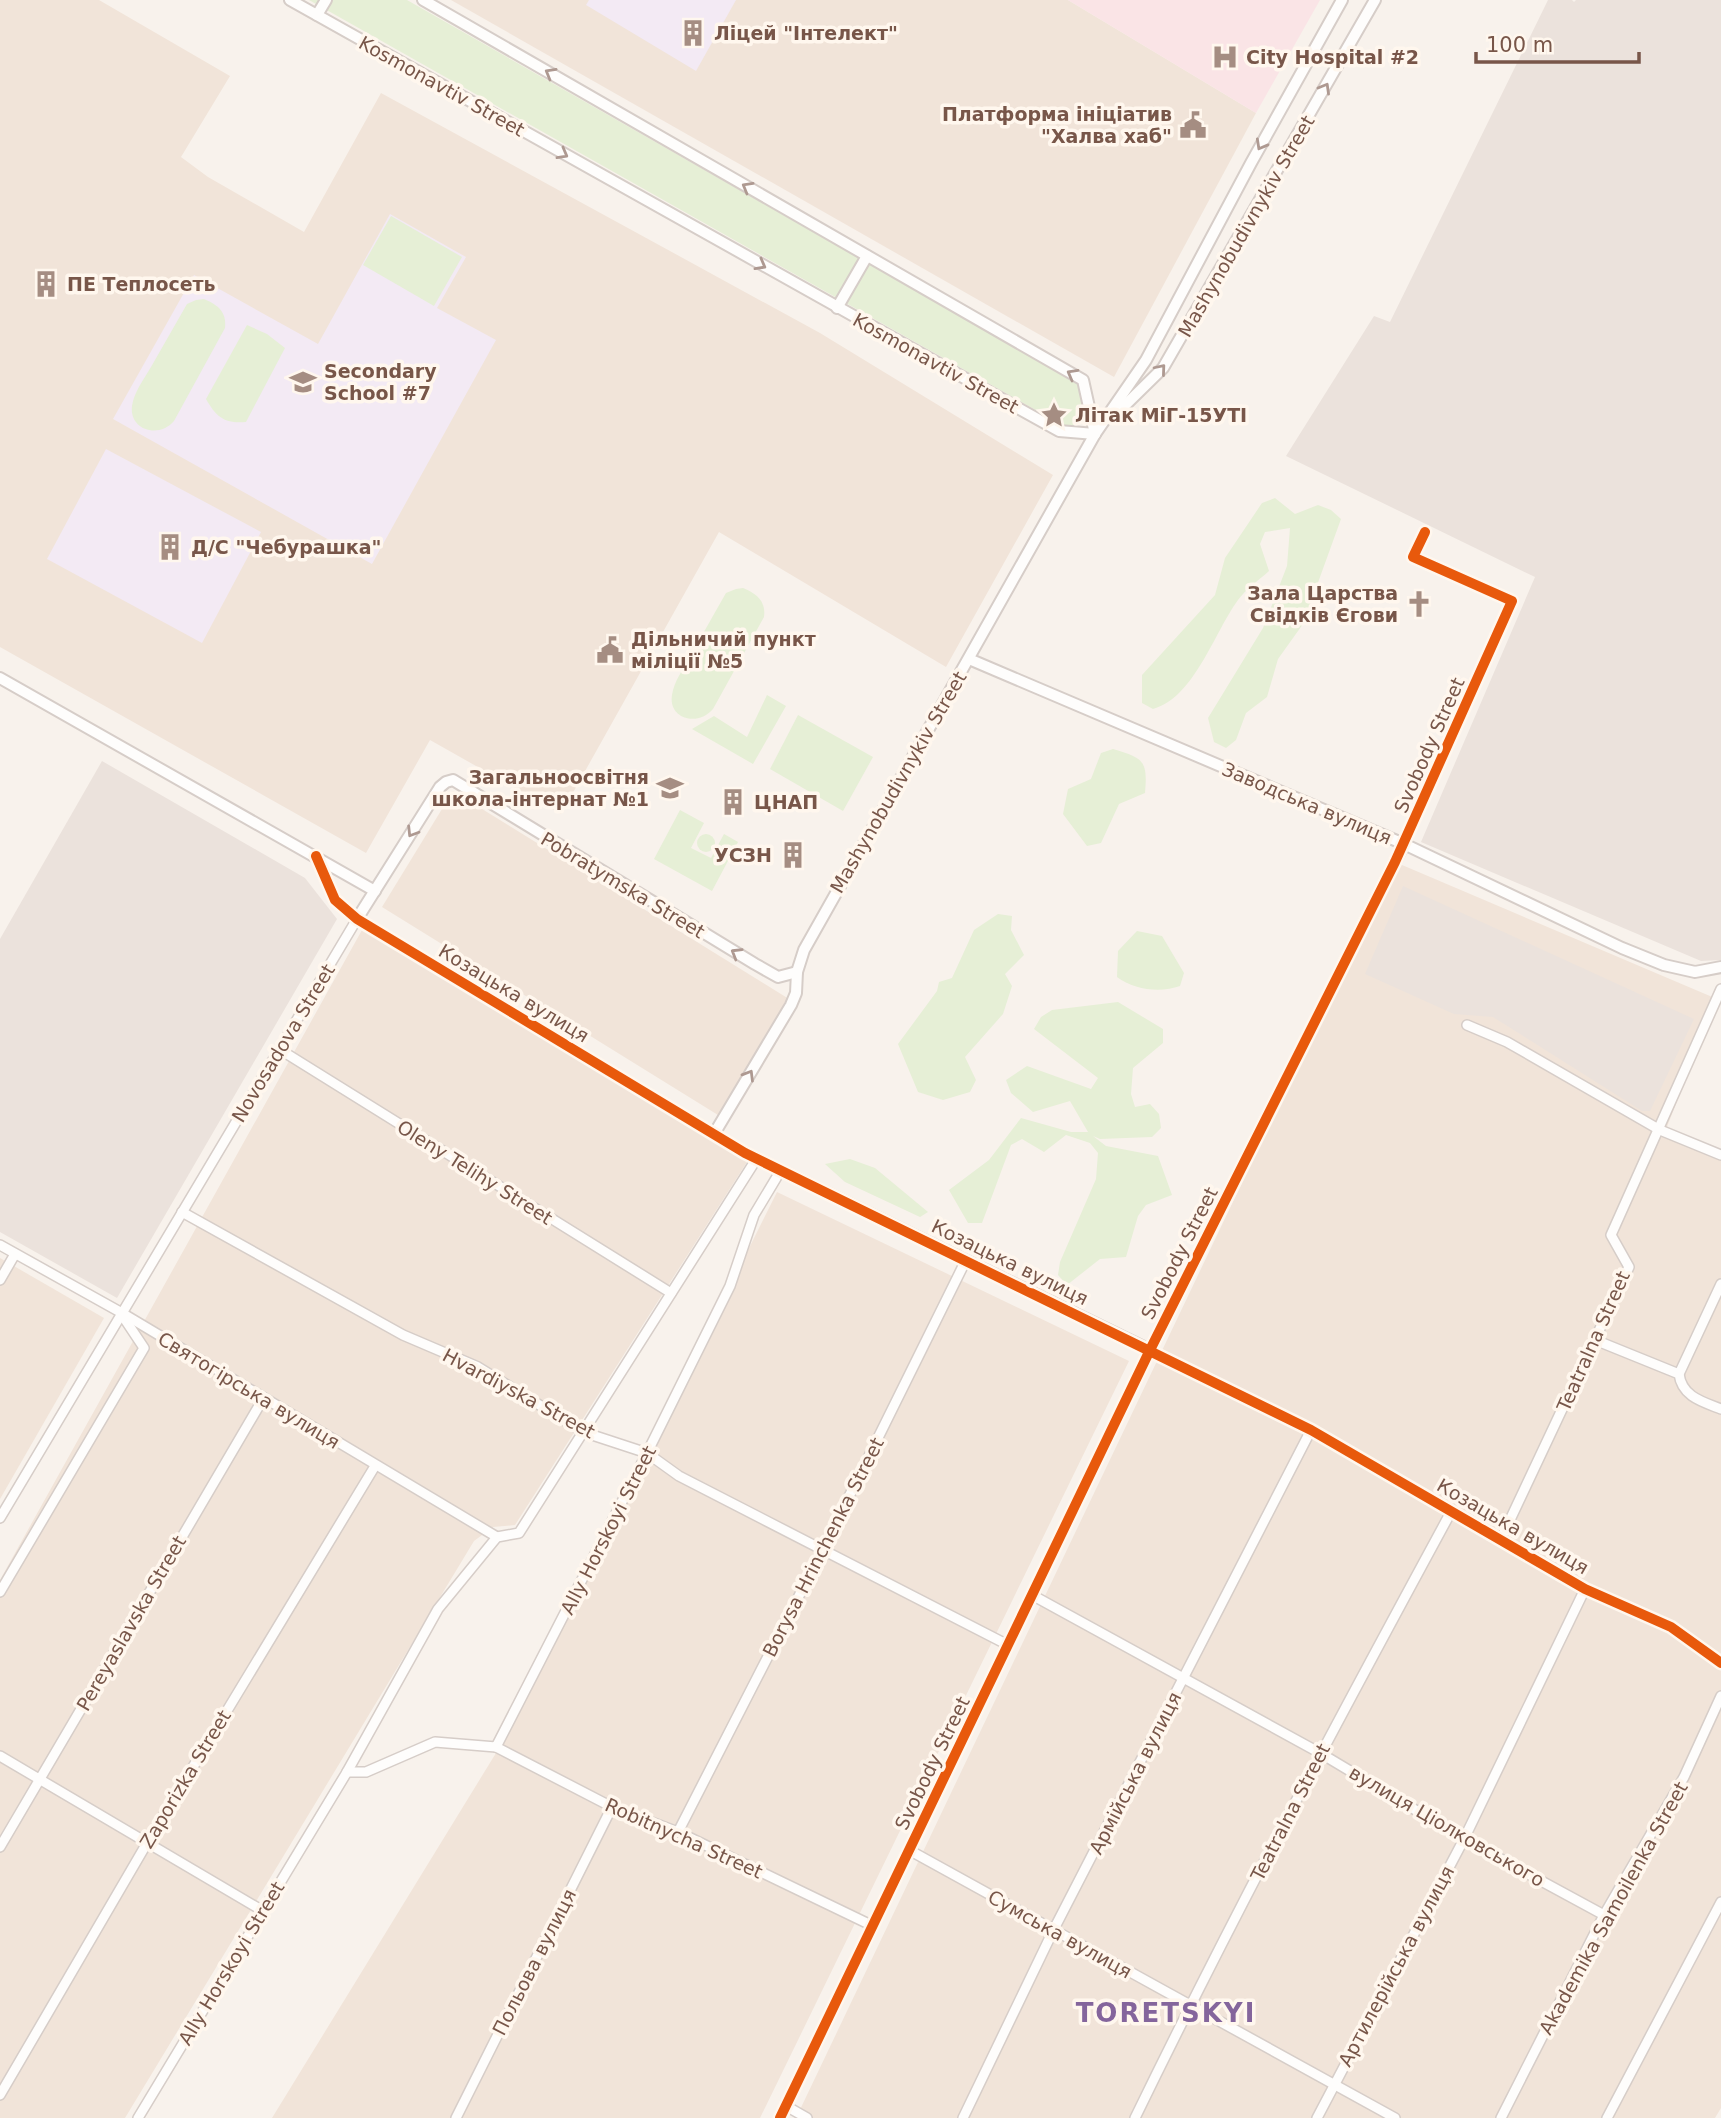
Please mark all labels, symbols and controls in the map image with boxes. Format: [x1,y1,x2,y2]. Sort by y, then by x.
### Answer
building icon: Ліцей "Інтелект" [678,18,708,48]
scale bar [1476,21,1639,65]
place label: Ліцей "Інтелект" [714,22,898,44]
street label: Kosmonavtiv Street [355,31,529,141]
text: 100 m [1486,33,1553,57]
hospital icon: City Hospital #2 [1210,42,1240,72]
place label: City Hospital #2 [1246,46,1419,68]
one-way arrow [545,69,558,82]
one-way arrow [1317,83,1330,96]
place label: Платформа ініціатив "Халва хаб" [942,103,1172,147]
public building icon: Платформа ініціатив "Халва хаб" [1178,110,1208,140]
street label: Mashynobudivnykiv Street [1173,111,1319,341]
one-way arrow [1256,138,1269,150]
one-way arrow [556,146,568,159]
one-way arrow [742,182,755,195]
one-way arrow [754,257,766,270]
building icon: ПЕ Теплосеть [31,269,61,299]
place label: ПЕ Теплосеть [67,273,216,295]
street label: Kosmonavtiv Street [849,308,1023,418]
place label: Secondary School #7 [324,360,437,404]
one-way arrow [1152,364,1165,377]
school or university icon: Secondary School #7 [288,367,318,397]
one-way arrow [1066,369,1079,382]
place icon: Літак МіГ-15УТІ [1039,400,1069,430]
place label: Літак МіГ-15УТІ [1075,404,1247,426]
building icon: Д/С "Чебурашка" [155,532,185,562]
place label: Д/С "Чебурашка" [191,536,381,558]
place label: Зала Царства Свідків Єгови [1247,582,1398,626]
church icon: Зала Царства Свідків Єгови [1404,589,1434,619]
place label: Дільничий пункт міліції №5 [631,628,816,672]
public building icon: Дільничий пункт міліції №5 [595,635,625,665]
street label: Mashynobudivnykiv Street [825,667,971,897]
street label: Svobody Street [1389,674,1469,816]
street label: Заводська вулиця [1219,757,1395,849]
place label: Загальноосвітня школа-інтернат №1 [431,766,649,810]
school or university icon: Загальноосвітня школа-інтернат №1 [655,773,685,803]
building icon: ЦНАП [718,787,748,817]
place label: ЦНАП [754,791,818,813]
one-way arrow [407,825,420,838]
street label: Pobratymska Street [537,827,709,943]
building icon: УСЗН [778,840,808,870]
place label: УСЗН [714,844,772,866]
street label: Козацька вулиця [435,939,593,1047]
one-way arrow [730,948,743,961]
street label: Novosadova Street [227,960,339,1126]
one-way arrow [740,1070,753,1083]
street label: Oleny Telihy Street [393,1115,557,1229]
street label: Svobody Street [1136,1183,1222,1323]
street label: Козацька вулиця [928,1215,1092,1309]
street label: Teatralna Street [1552,1267,1634,1416]
street label: Святогірська вулиця [154,1327,344,1453]
street label: Hvardiyska Street [439,1344,599,1442]
street label: Borysa Hrinchenka Street [758,1434,888,1660]
street label: Ally Horskoyi Street [556,1442,660,1618]
street label: Козацька вулиця [1433,1474,1593,1578]
street label: Pereyaslavska Street [72,1532,190,1714]
street label: Армійська вулиця [1085,1688,1185,1858]
street label: Svobody Street [890,1693,974,1833]
street label: Zaporizka Street [135,1706,235,1852]
street label: Teatralna Street [1245,1740,1334,1885]
street label: вулиця Ціолковського [1345,1761,1549,1891]
street label: Akademika Samoilenka Street [1534,1778,1692,2038]
street label: Robitnycha Street [602,1793,766,1883]
street label: Артилерійська вулиця [1334,1862,1458,2070]
street label: Ally Horskoyi Street [173,1877,289,2049]
street label: Польова вулиця [488,1885,580,2039]
street label: Сумська вулиця [984,1885,1136,1983]
district label: TORETSKYI [1076,1998,1256,2028]

